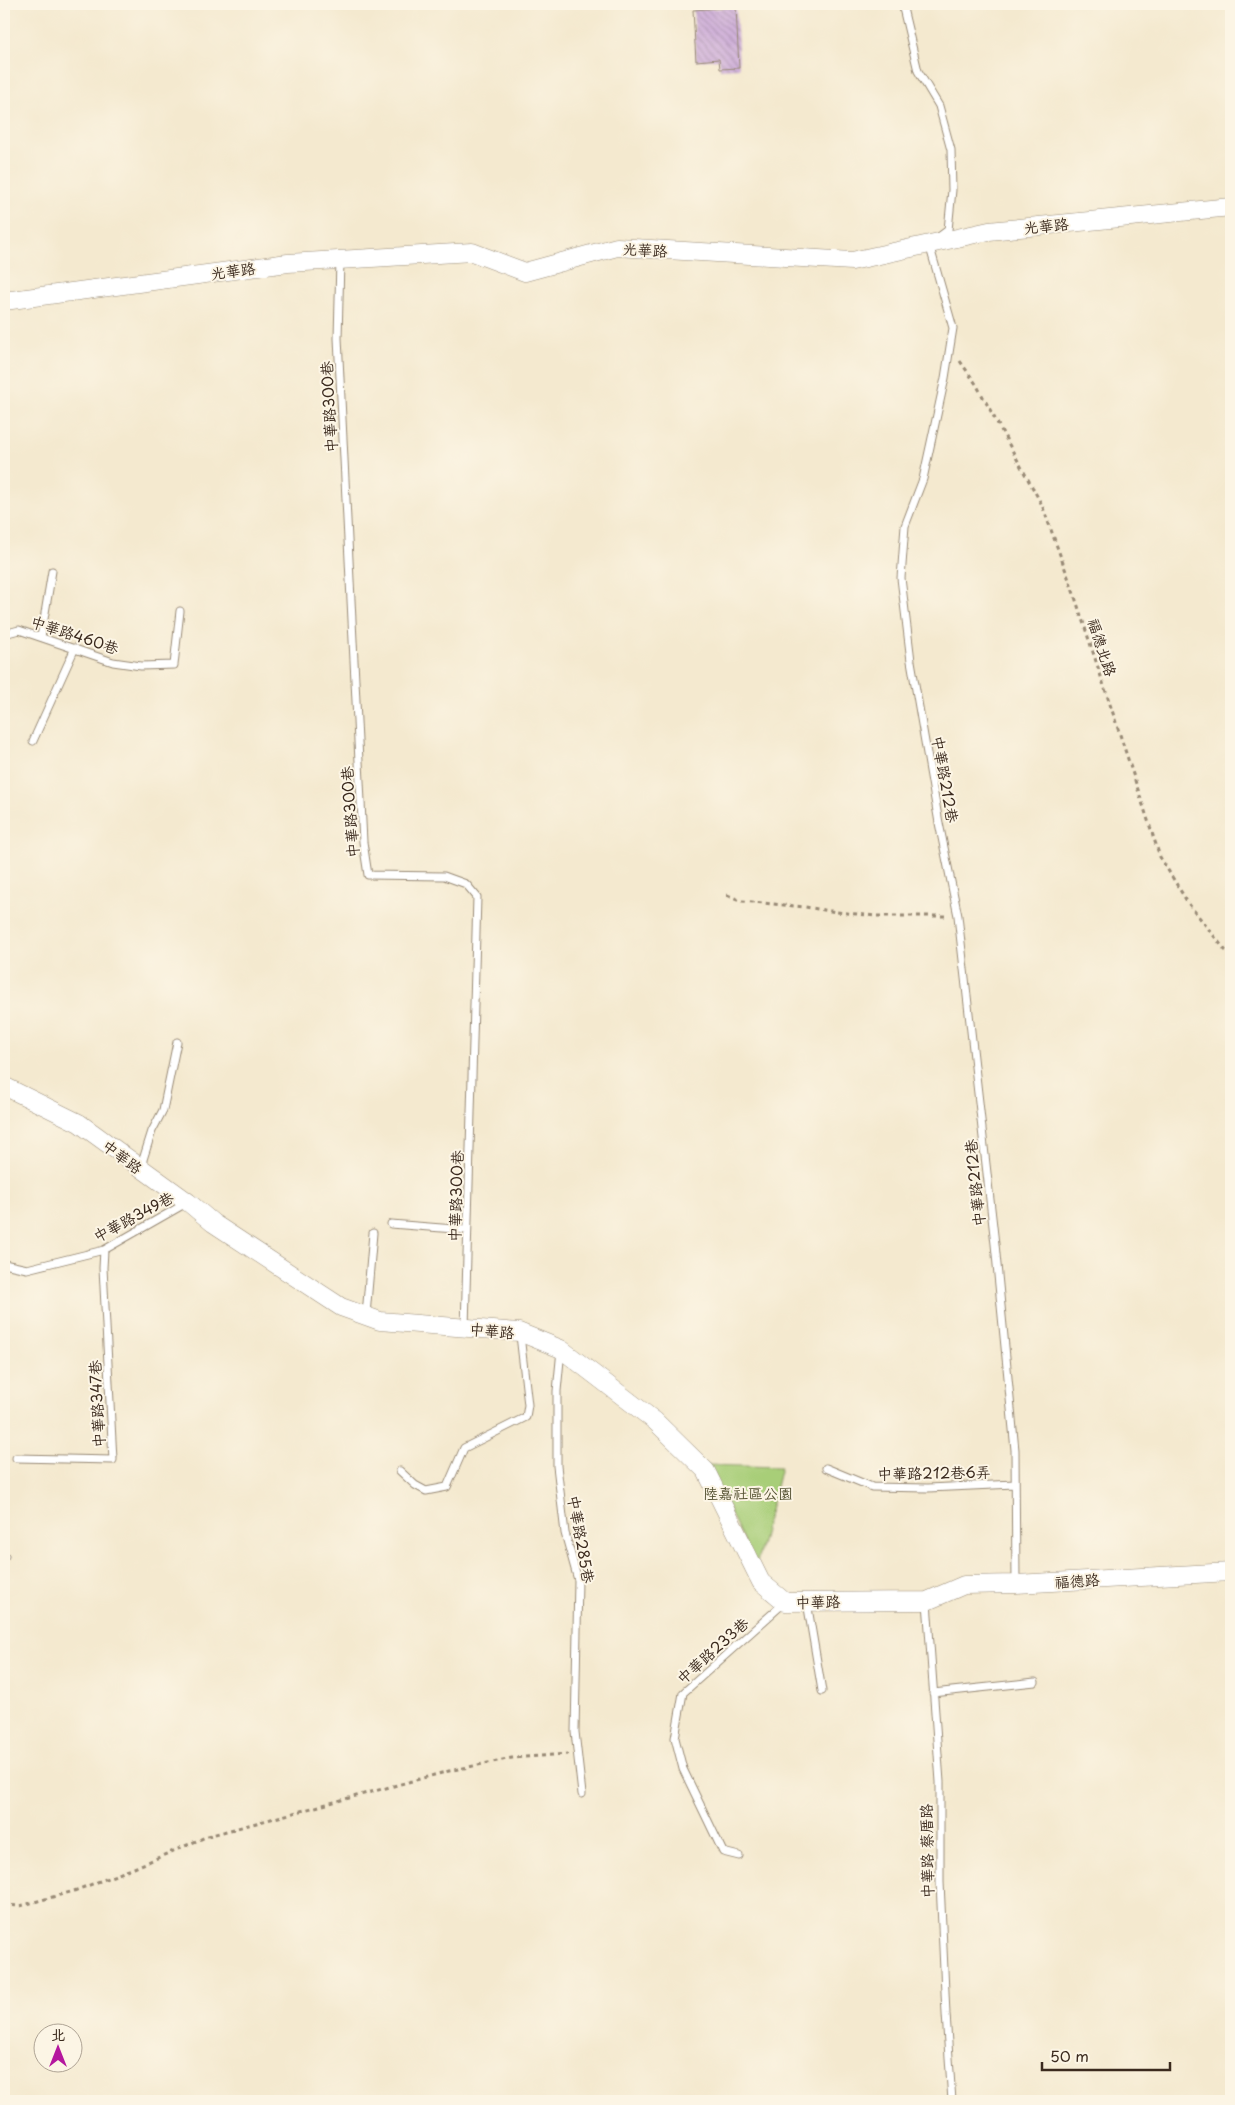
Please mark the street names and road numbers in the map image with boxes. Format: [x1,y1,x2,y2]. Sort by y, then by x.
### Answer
street label: 光華路 [1022,211,1070,239]
street label: 光華路 [622,236,668,262]
street label: 光華路 [209,255,257,285]
street label: 中華路300巷 [314,361,342,453]
street label: 中華路460巷 [28,609,122,659]
street label: 福德北路 [1083,615,1123,679]
street label: 中華路212巷 [927,734,965,824]
street label: 中華路300巷 [334,765,364,859]
street label: 中華路 [98,1133,148,1179]
street label: 中華路212巷 [958,1138,990,1228]
street label: 中華路300巷 [442,1150,468,1242]
street label: 中華路349巷 [89,1185,177,1247]
street label: 中華路 [469,1317,515,1343]
street label: 中華路347巷 [82,1359,110,1449]
street label: 中華路212巷6弄 [877,1460,991,1484]
street label: 中華路285巷 [563,1493,601,1585]
street label: 福德路 [1054,1567,1100,1593]
street label: 中華路 [795,1589,841,1613]
street label: 中華路233巷 [671,1611,753,1689]
street label: 中華路 蔡厝路 [914,1803,938,1899]

